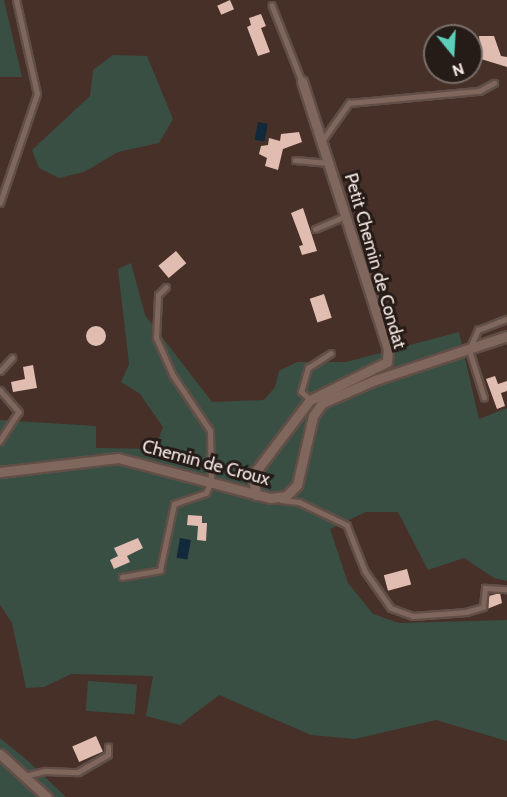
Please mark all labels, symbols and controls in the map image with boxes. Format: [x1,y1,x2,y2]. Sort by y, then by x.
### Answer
north arrow [423,24,483,84]
text: N [450,59,466,80]
street label: Petit Chemin de Condat [340,171,410,351]
street label: Chemin de Croux [140,436,272,490]

